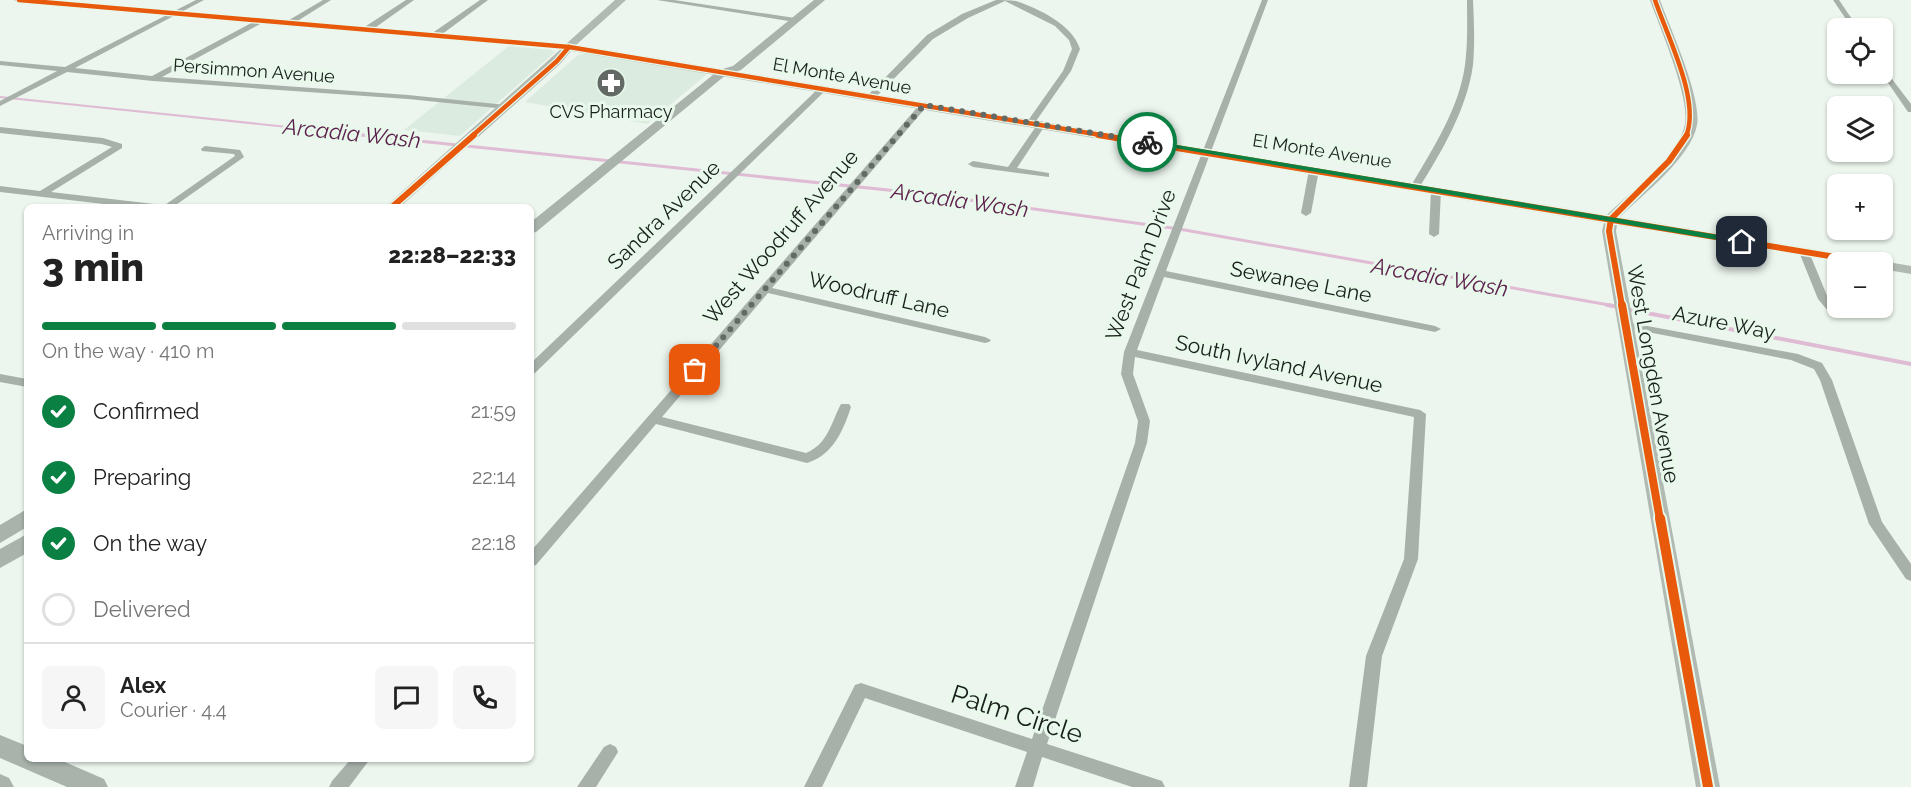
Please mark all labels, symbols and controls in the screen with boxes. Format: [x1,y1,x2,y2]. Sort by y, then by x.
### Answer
map controls [1827,18,1893,318]
button: locate [1827,18,1893,84]
street label: El Monte Avenue [771,53,913,98]
street label: Persimmon Avenue [172,54,336,87]
pharmacy icon: CVS Pharmacy [595,67,627,99]
button: layers [1827,96,1893,162]
place label: CVS Pharmacy [549,101,673,122]
courier [1117,112,1177,172]
water label: Arcadia Wash [281,113,422,153]
icon: bike [1131,126,1164,159]
street label: El Monte Avenue [1251,129,1393,172]
street label: West Woodruff Avenue [698,144,863,329]
street label: Sandra Avenue [602,155,725,275]
button: + [1827,174,1893,240]
water label: Arcadia Wash [889,177,1030,222]
street label: West Palm Drive [1100,186,1181,344]
pin [1716,216,1767,267]
text: Arriving in [42,221,134,245]
icon: home [1725,225,1758,258]
text: 22:28–22:33 [388,242,516,268]
text: 3 min [42,244,144,290]
water label: Arcadia Wash [1369,252,1510,302]
button: − [1827,252,1893,318]
street label: Sewanee Lane [1228,256,1374,307]
street label: West Longden Avenue [1622,263,1685,485]
street label: Woodruff Lane [806,266,952,323]
street label: Azure Way [1670,300,1778,345]
street label: South Ivyland Avenue [1173,329,1385,398]
text: On the way · 410 m [42,339,214,363]
pin [669,344,720,395]
icon: bag [678,353,711,386]
icon: check [42,395,75,428]
text: Confirmed [93,398,200,424]
text: 21:59 [471,399,516,423]
icon: check [42,461,75,494]
text: Preparing [93,464,191,490]
text: 22:14 [472,465,516,489]
icon: check [42,527,75,560]
text: On the way [93,530,207,556]
text: 22:18 [471,531,516,555]
text: Delivered [93,596,191,622]
button: person [42,666,105,729]
button: chat [375,666,438,729]
button: phone [453,666,516,729]
text: Alex [120,672,166,698]
street label: Palm Circle [947,679,1087,749]
text: Courier · 4.4 [120,698,227,722]

